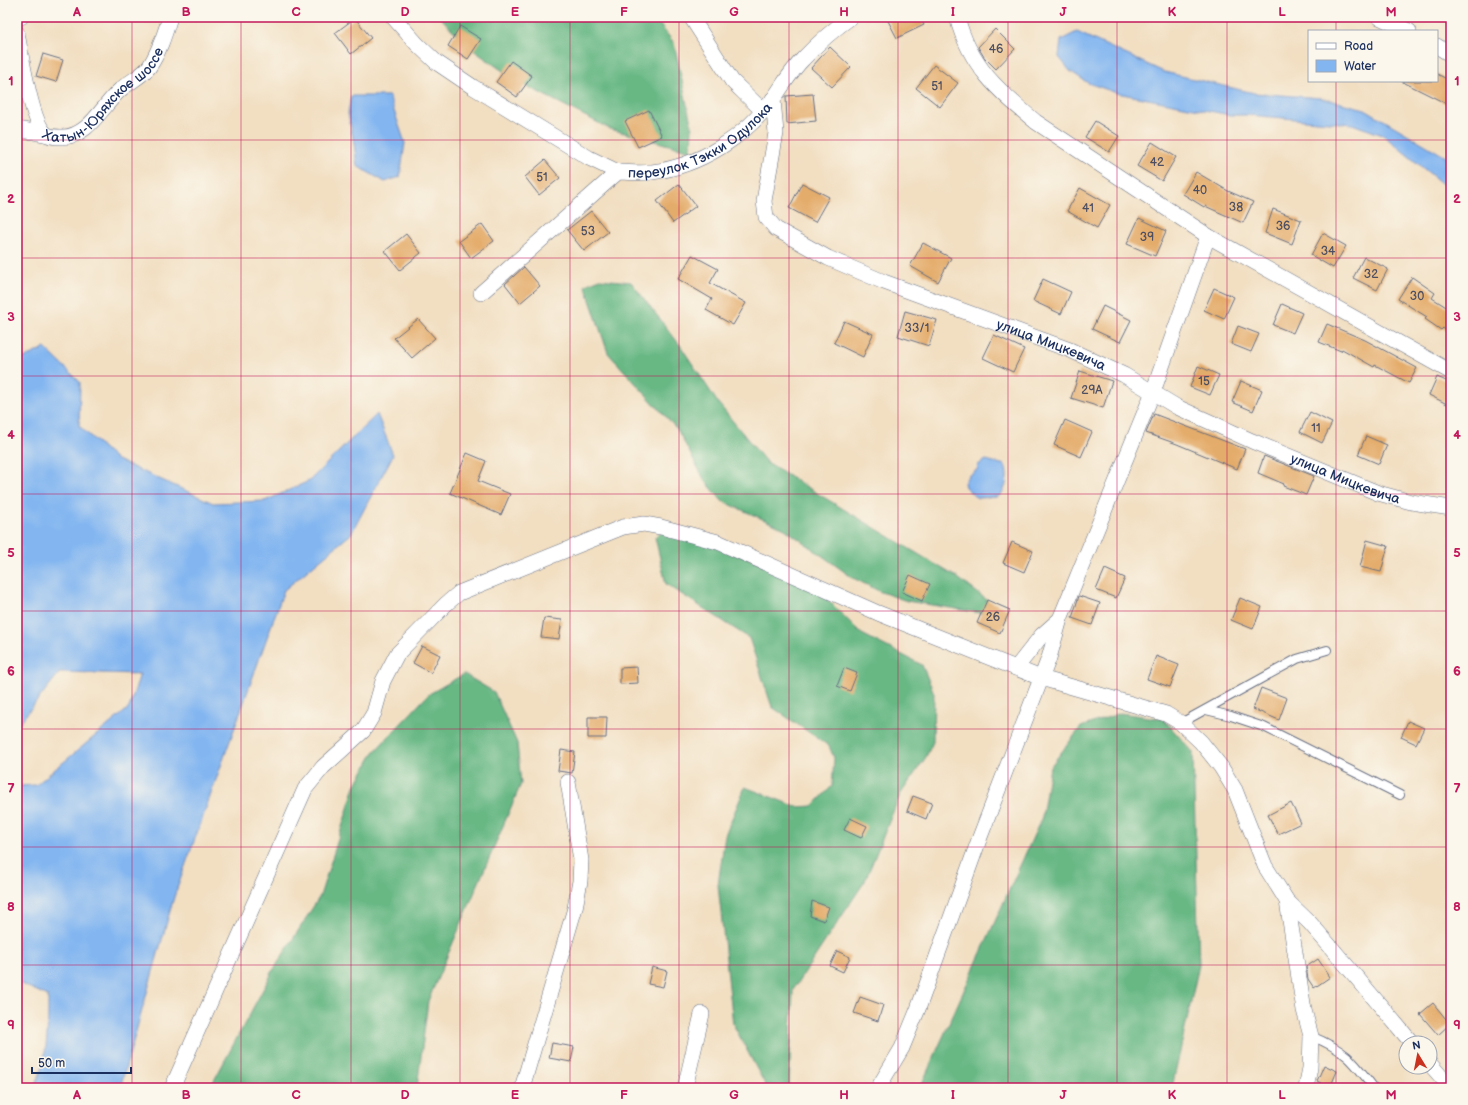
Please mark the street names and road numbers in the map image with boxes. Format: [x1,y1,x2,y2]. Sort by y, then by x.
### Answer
street label: Хатын-Юряхское шоссе [40,44,167,146]
street label: переулок Тэкки Одулока [628,98,776,181]
street label: улица Мицкевича [994,315,1109,374]
street label: улица Мицкевича [1288,449,1403,507]

